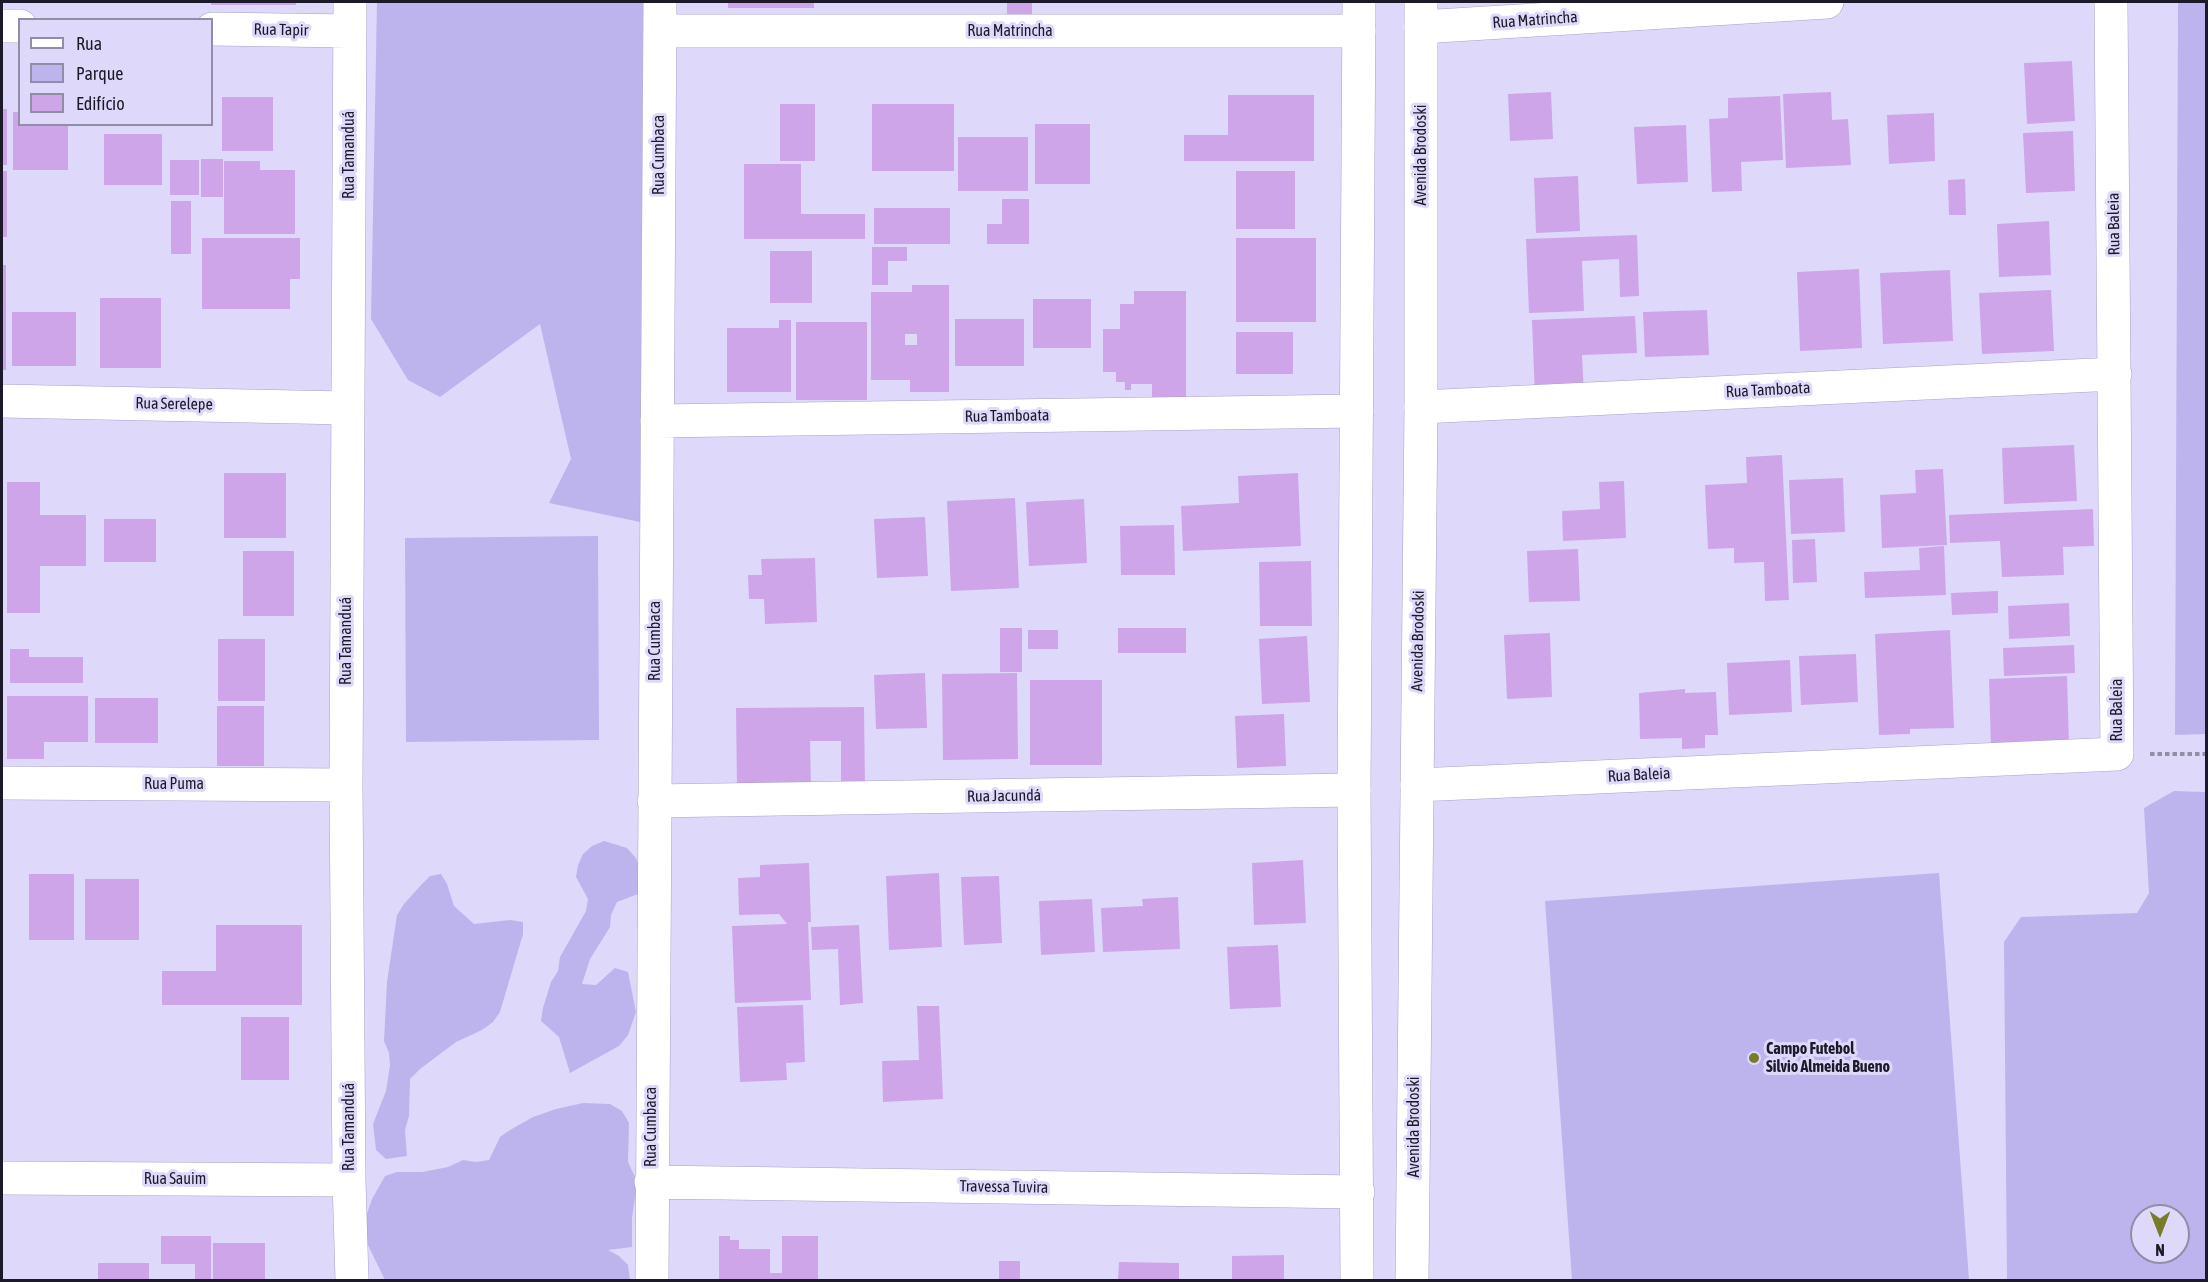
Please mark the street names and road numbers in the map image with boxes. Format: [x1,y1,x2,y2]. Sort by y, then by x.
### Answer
street label: Rua Matrincha [1492,7,1578,33]
street label: Rua Tapir [253,20,309,40]
street label: Rua Matrincha [967,21,1053,41]
street label: Avenida Brodoski [1411,104,1431,206]
street label: Rua Tamanduá [339,111,359,199]
street label: Rua Cumbaca [649,115,669,195]
street label: Rua Baleia [2104,192,2124,256]
street label: Rua Tamboata [1725,378,1811,402]
street label: Rua Serelepe [135,394,213,414]
street label: Rua Tamboata [964,406,1050,426]
street label: Avenida Brodoski [1408,590,1428,692]
street label: Rua Tamanduá [336,597,356,685]
street label: Rua Cumbaca [645,601,665,681]
street label: Rua Baleia [2107,679,2127,741]
street label: Rua Baleia [1607,764,1671,786]
street label: Rua Puma [144,774,204,794]
street label: Rua Jacundá [967,786,1041,806]
street label: Avenida Brodoski [1404,1076,1424,1178]
street label: Rua Tamanduá [339,1083,359,1171]
street label: Rua Cumbaca [641,1087,661,1167]
street label: Rua Sauim [144,1169,206,1189]
street label: Travessa Tuvira [960,1177,1048,1197]

